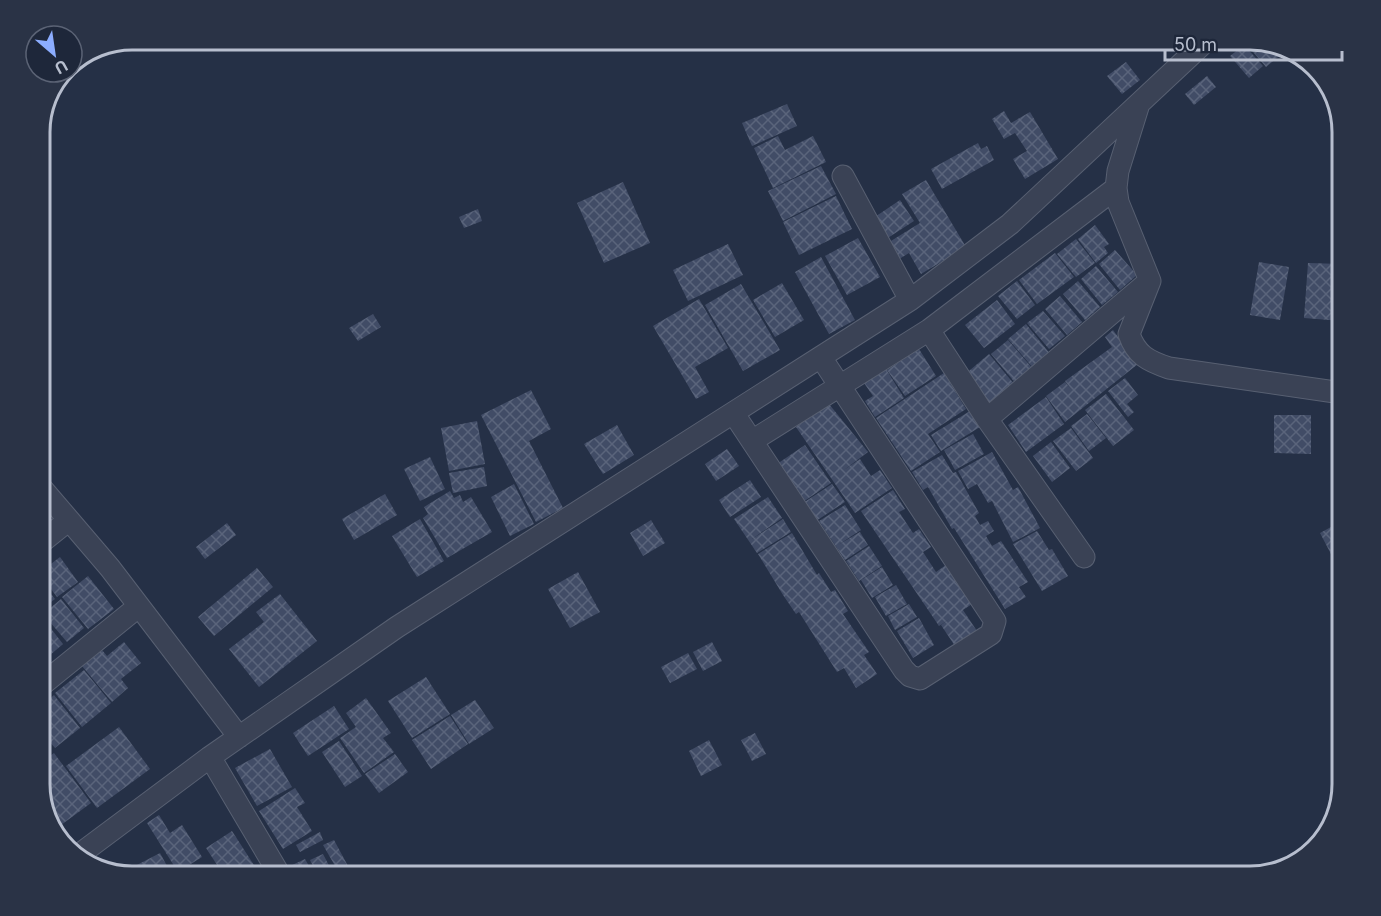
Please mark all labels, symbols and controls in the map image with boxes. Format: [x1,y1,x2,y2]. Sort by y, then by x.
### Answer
north arrow [24,24,84,84]
scale bar [1165,24,1342,62]
text: 50 m [1174,34,1217,55]
text: U [51,56,71,79]

